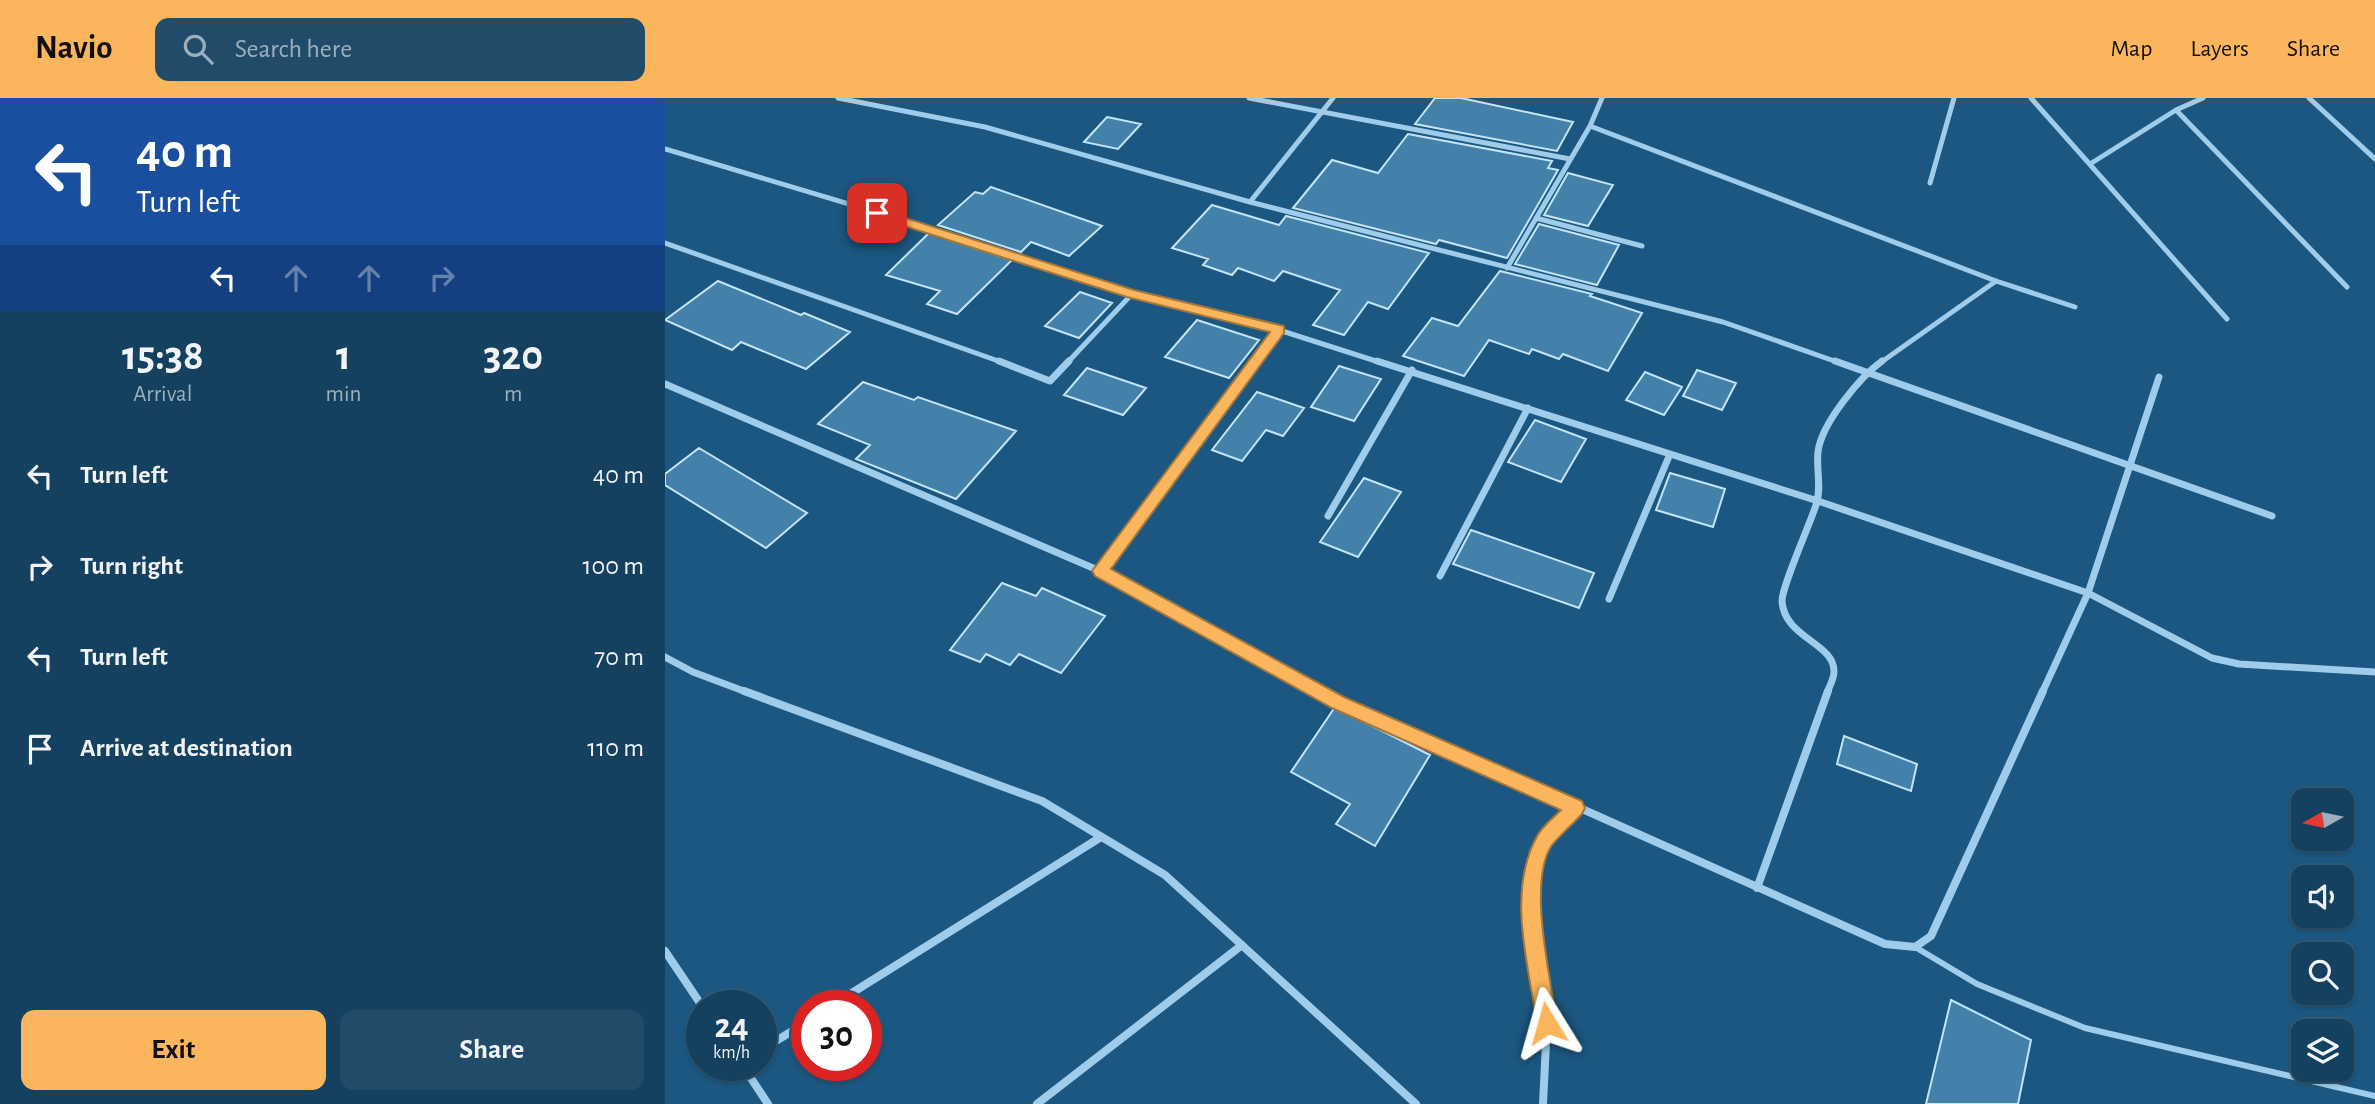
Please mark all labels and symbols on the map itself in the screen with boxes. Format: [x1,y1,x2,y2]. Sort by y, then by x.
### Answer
pin [847,183,907,243]
north arrow [2291,788,2354,850]
position arrow [1510,986,1584,1060]
speed limit sign: 30 [791,990,882,1081]

